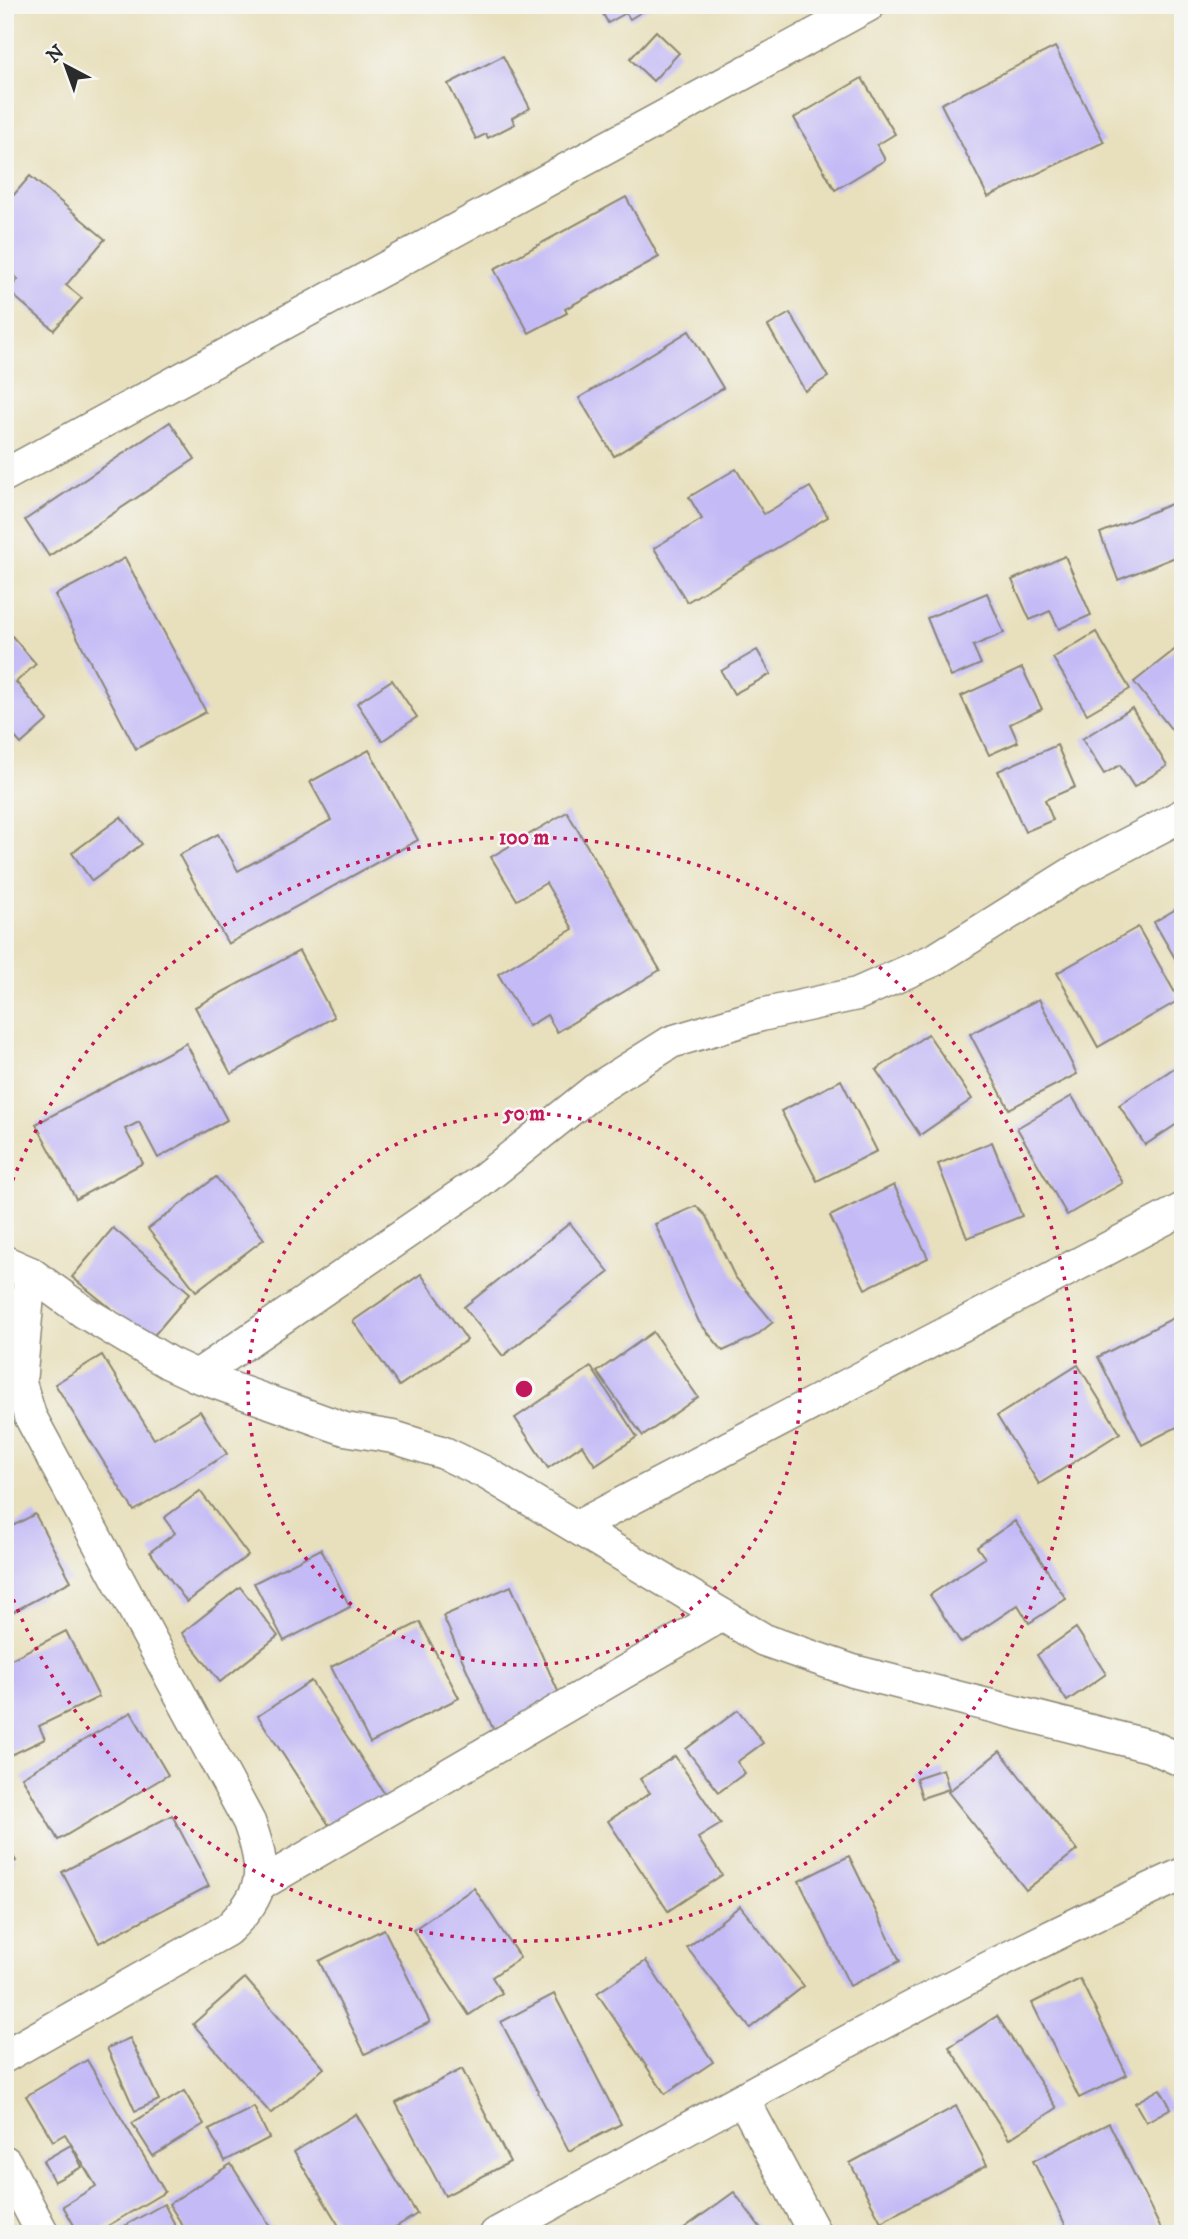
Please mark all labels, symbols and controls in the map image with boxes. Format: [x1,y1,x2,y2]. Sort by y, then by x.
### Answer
north arrow [32,32,102,102]
text: N [42,40,70,68]
text: 100 m [499,825,549,851]
text: 50 m [502,1101,545,1127]
centre of rings [512,1377,536,1401]

